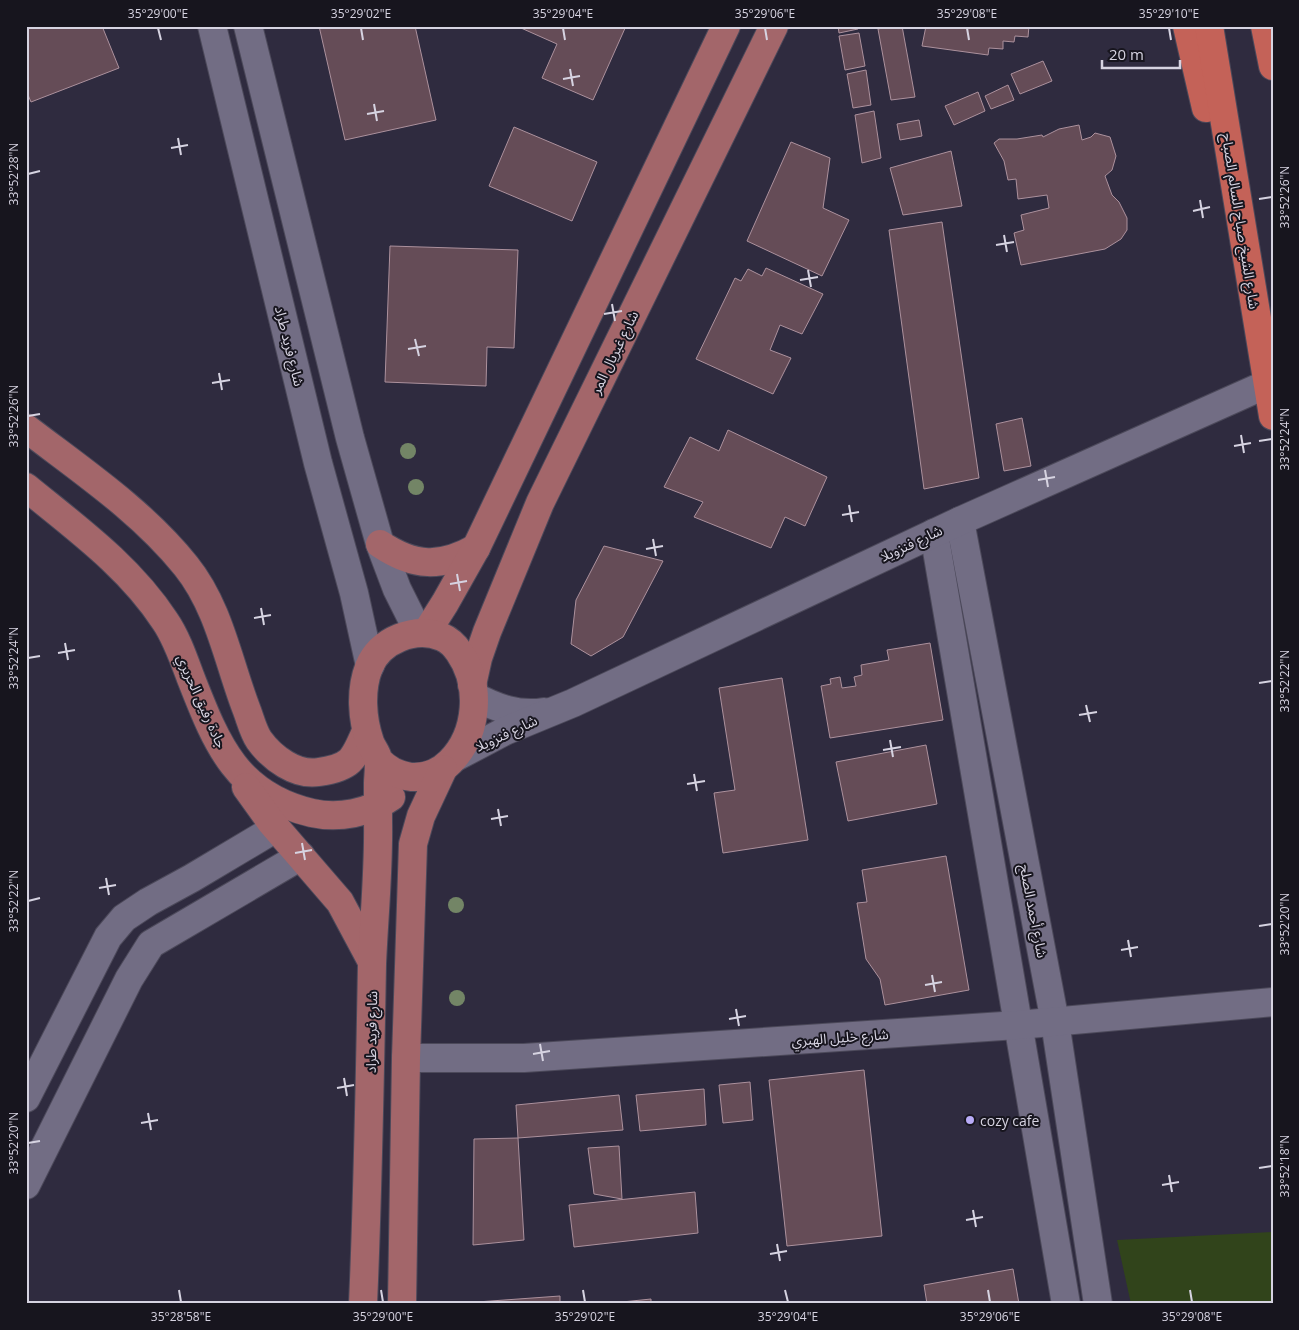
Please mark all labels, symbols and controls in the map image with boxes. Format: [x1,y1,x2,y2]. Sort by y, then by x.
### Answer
text: 35°29'00"E [128,5,188,22]
text: 35°29'02"E [331,5,391,22]
text: 35°29'04"E [533,5,593,22]
text: 35°29'06"E [735,5,795,22]
text: 35°29'08"E [937,5,997,22]
text: 35°29'10"E [1139,5,1199,22]
scale bar [1102,38,1179,70]
text: 20 m [1109,44,1144,64]
street label: شارع الشيخ صباح السالم الصباح [1216,132,1264,311]
text: 33°52'28"N [5,143,22,205]
text: 33°52'26"N [1276,166,1293,228]
street label: شارع فريد طراد [269,304,309,389]
street label: شارع غبريال المر [585,307,644,398]
text: 33°52'26"N [5,385,22,447]
text: 33°52'24"N [1276,408,1293,470]
street label: شارع فنزويلا [877,520,946,567]
text: 33°52'24"N [5,627,22,689]
text: 33°52'22"N [1276,650,1293,712]
street label: جادة رفيق الحريري [171,651,231,752]
street label: شارع فنزويلا [472,710,541,757]
street label: شارع أحمد الصلح [1014,862,1052,960]
text: 33°52'22"N [5,870,22,932]
text: 33°52'20"N [1276,893,1293,955]
street label: شارع فريد طراد [361,991,383,1073]
street label: شارع خليل الهبري [791,1024,889,1052]
place label: cozy cafe [980,1111,1040,1130]
text: 33°52'20"N [5,1112,22,1174]
marker: cozy cafe [964,1114,976,1126]
text: 33°52'18"N [1276,1135,1293,1197]
text: 35°28'58"E [151,1308,211,1325]
text: 35°29'00"E [353,1308,413,1325]
text: 35°29'02"E [555,1308,615,1325]
text: 35°29'04"E [758,1308,818,1325]
text: 35°29'06"E [960,1308,1020,1325]
text: 35°29'08"E [1162,1308,1222,1325]

